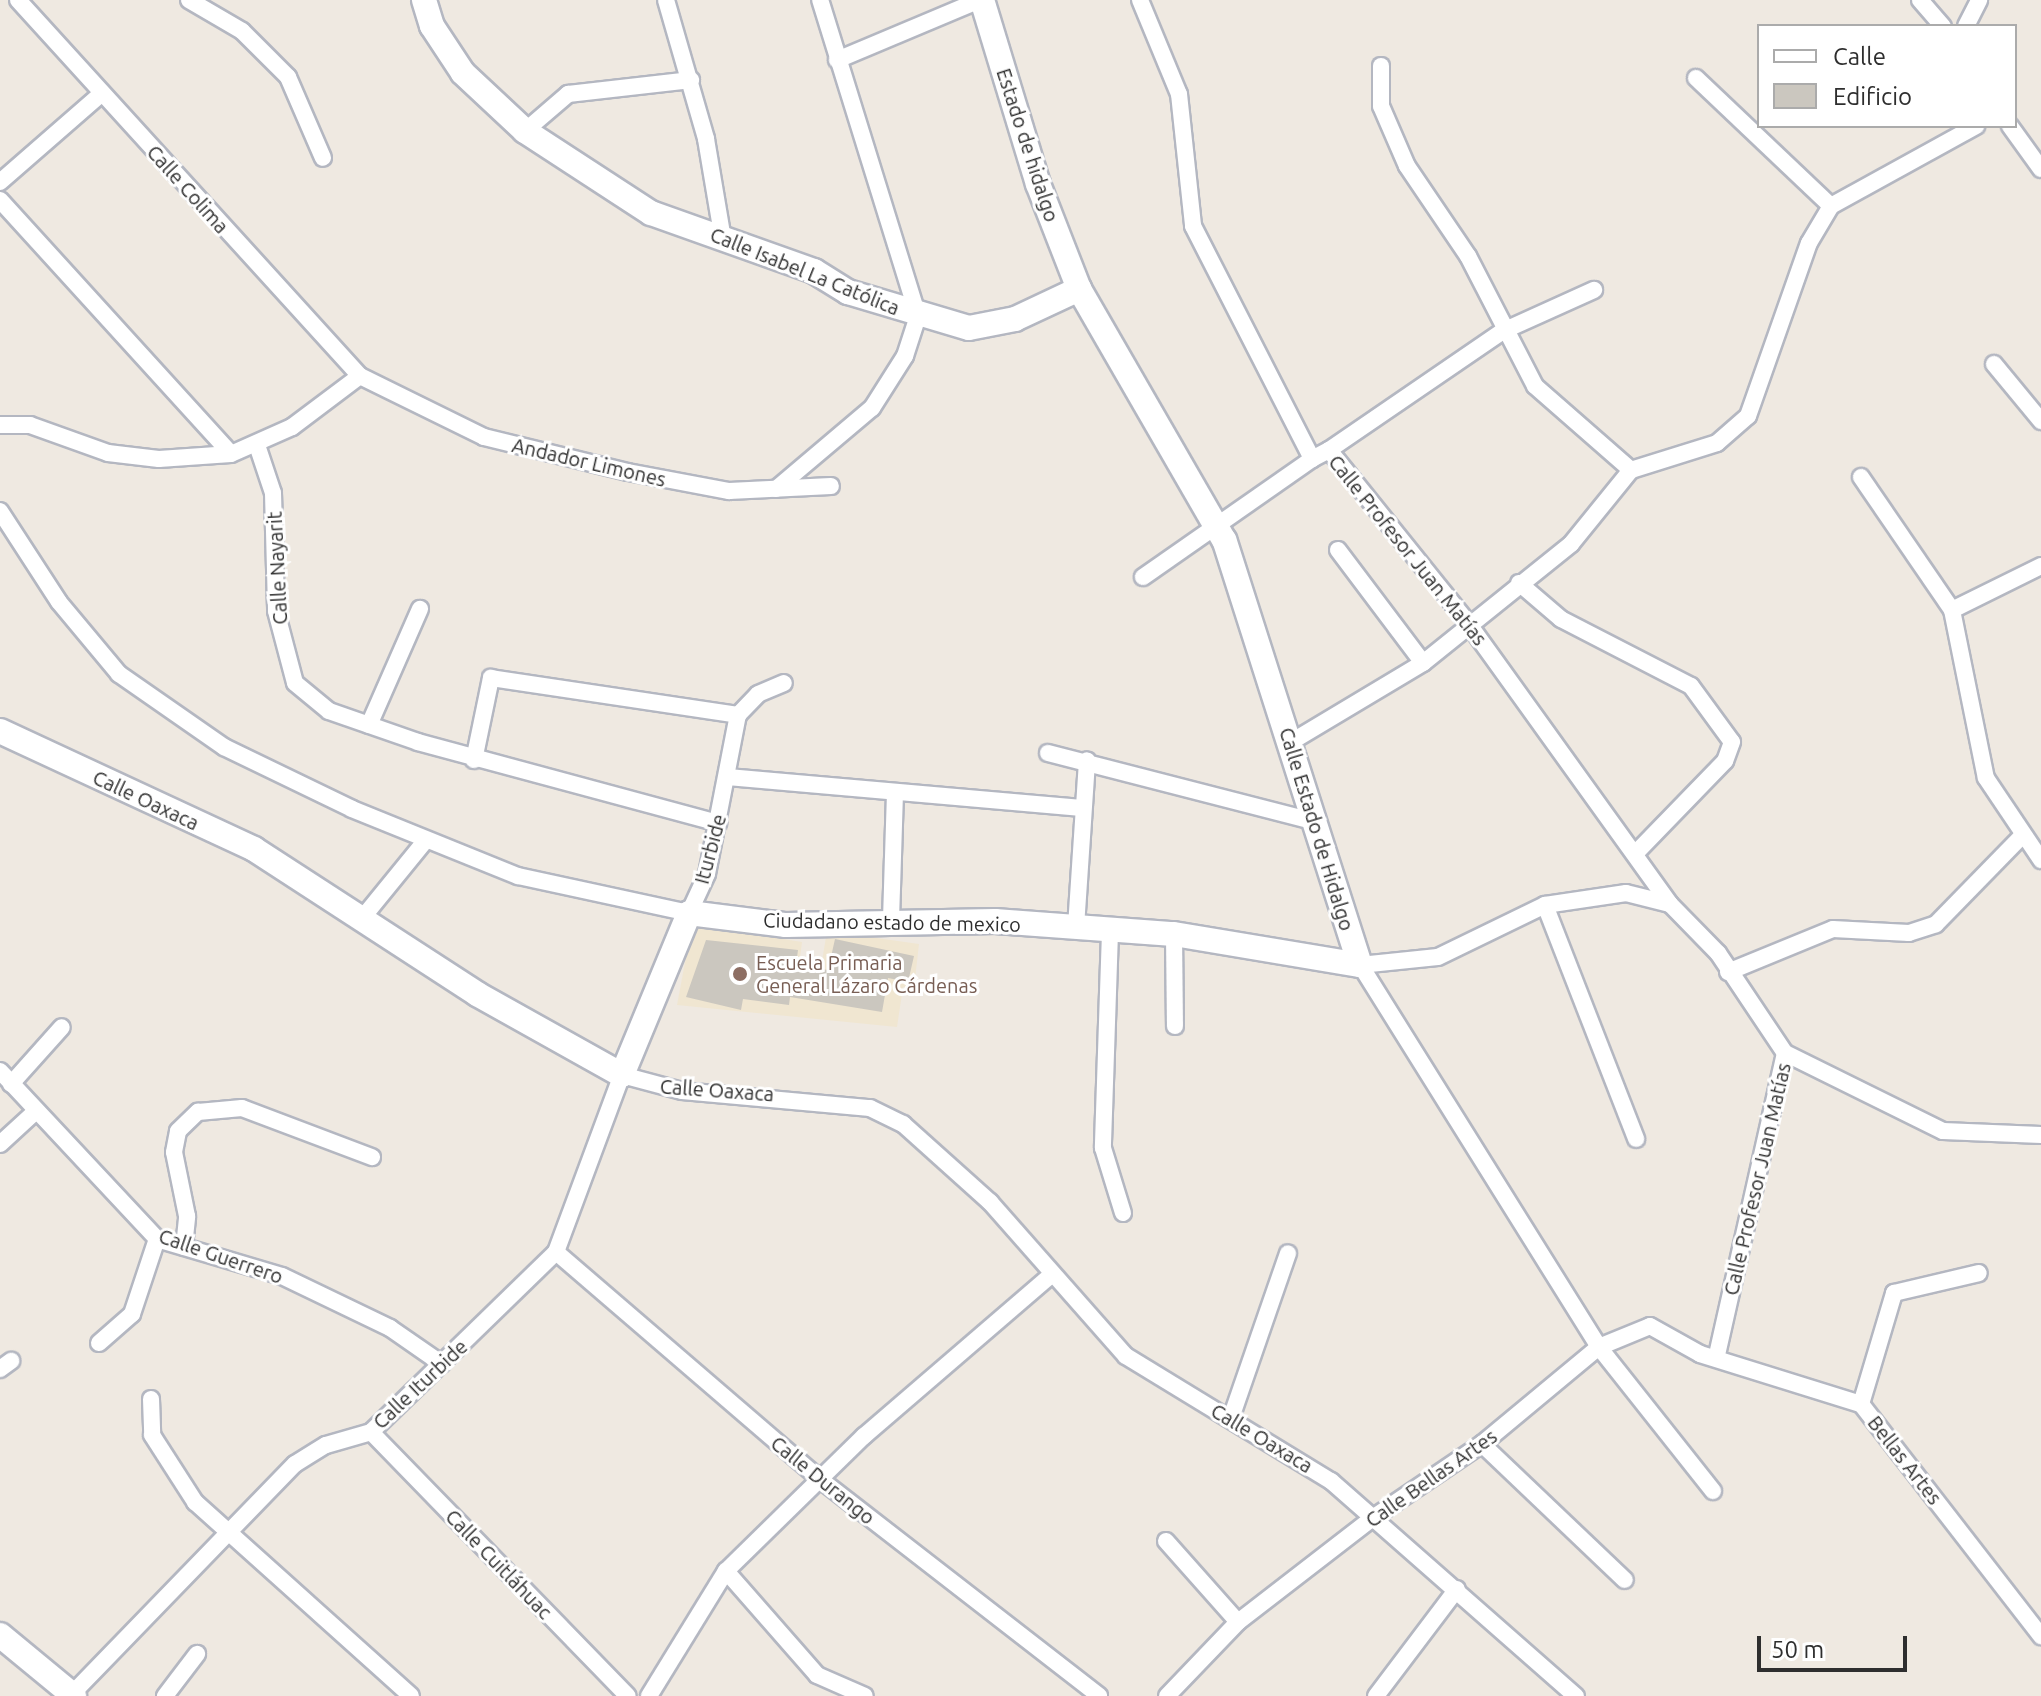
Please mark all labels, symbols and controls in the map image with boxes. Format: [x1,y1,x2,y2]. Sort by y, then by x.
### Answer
legend [1757,24,2017,128]
text: Calle [1833,43,1886,70]
street label: Estado de hidalgo [992,65,1064,225]
text: Edificio [1833,83,1912,110]
street label: Calle Colima [142,140,234,238]
street label: Calle Isabel La Católica [707,222,903,320]
street label: Andador Limones [510,433,668,491]
street label: Calle Profesor Juan Matías [1324,450,1492,650]
street label: Calle Nayarit [262,511,292,625]
street label: Calle Estado de Hidalgo [1275,725,1359,933]
street label: Calle Oaxaca [89,765,203,835]
street label: Iturbide [689,811,731,887]
street label: Ciudadano estado de mexico [763,908,1021,936]
place label: Escuela Primaria General Lázaro Cárdenas [756,950,977,997]
marker: Escuela Primaria General Lázaro Cárdenas [731,965,749,983]
street label: Calle Profesor Juan Matías [1719,1060,1795,1298]
street label: Calle Oaxaca [659,1074,775,1106]
street label: Calle Guerrero [156,1224,286,1288]
street label: Calle Iturbide [368,1334,472,1434]
street label: Calle Oaxaca [1207,1398,1317,1478]
street label: Bellas Artes [1863,1411,1947,1509]
street label: Calle Bellas Artes [1361,1424,1501,1532]
street label: Calle Durango [766,1431,880,1529]
street label: Calle Cuitláhuac [441,1504,557,1624]
scale bar [1761,1620,1911,1670]
text: 50 m [1771,1636,1824,1663]

